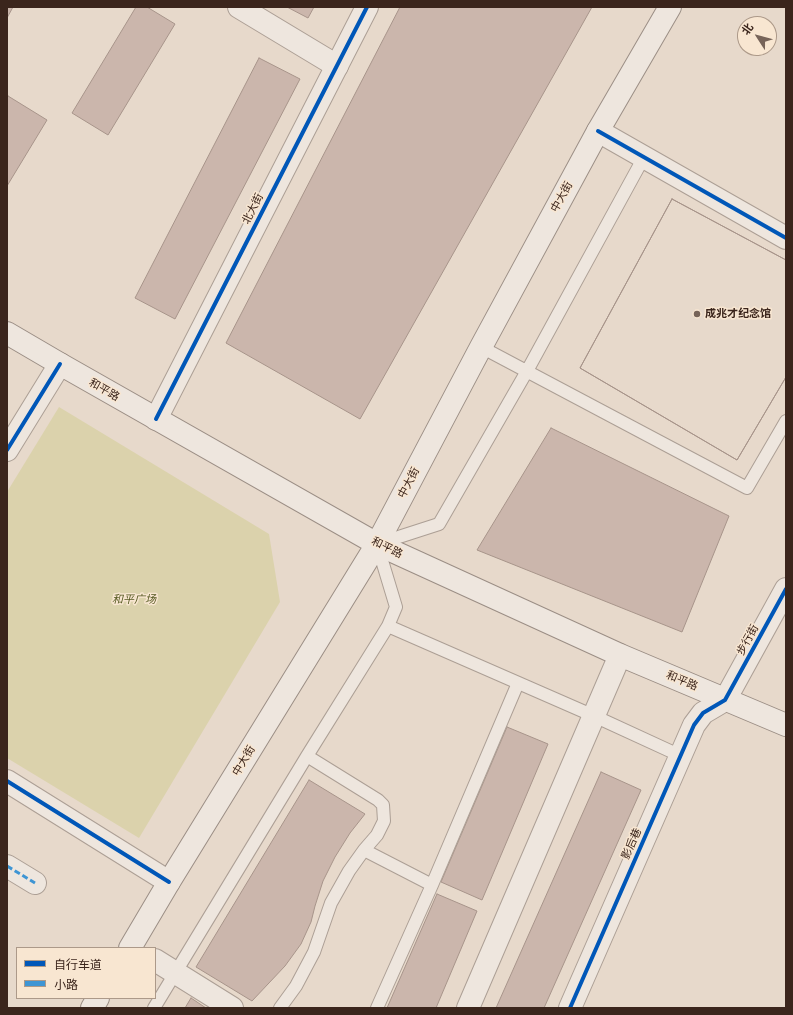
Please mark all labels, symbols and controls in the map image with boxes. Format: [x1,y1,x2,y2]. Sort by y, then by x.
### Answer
north arrow [737,16,777,56]
text: 北 [739,21,756,38]
street label: 中大街 [548,179,576,215]
street label: 北大街 [240,191,266,227]
place label: 成兆才纪念馆 [705,307,771,321]
marker: 成兆才纪念馆 [692,309,702,319]
street label: 和平路 [86,376,122,404]
street label: 中大街 [395,465,423,501]
street label: 和平路 [369,535,405,561]
park label: 和平广场 [112,593,156,607]
street label: 步行街 [734,622,762,658]
street label: 和平路 [664,668,700,694]
street label: 中大街 [230,743,258,779]
street label: 影后巷 [619,826,645,862]
legend [16,947,156,999]
text: 自行车道 [54,958,102,972]
text: 小路 [54,978,78,992]

